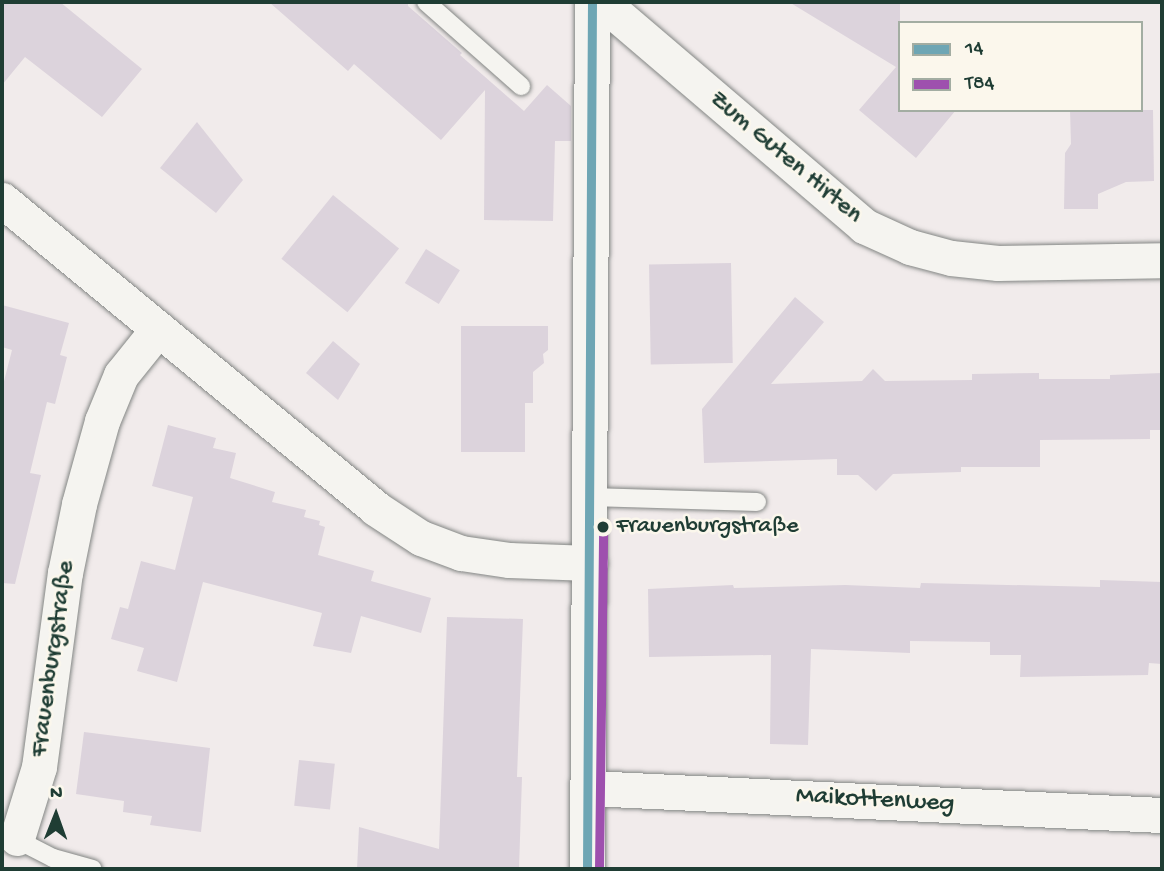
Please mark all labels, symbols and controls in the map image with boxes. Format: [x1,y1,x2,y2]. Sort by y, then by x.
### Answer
legend [898,21,1143,112]
text: 14 [965,37,983,62]
text: T84 [965,72,995,97]
street label: Zum Guten Hirten [702,85,868,231]
place label: Frauenburgstraße [616,513,799,541]
marker: Frauenburgstraße [596,520,610,534]
street label: Frauenburgstraße [25,559,83,759]
north arrow [21,780,91,850]
street label: Maikottenweg [795,781,955,821]
text: N [50,782,63,805]

